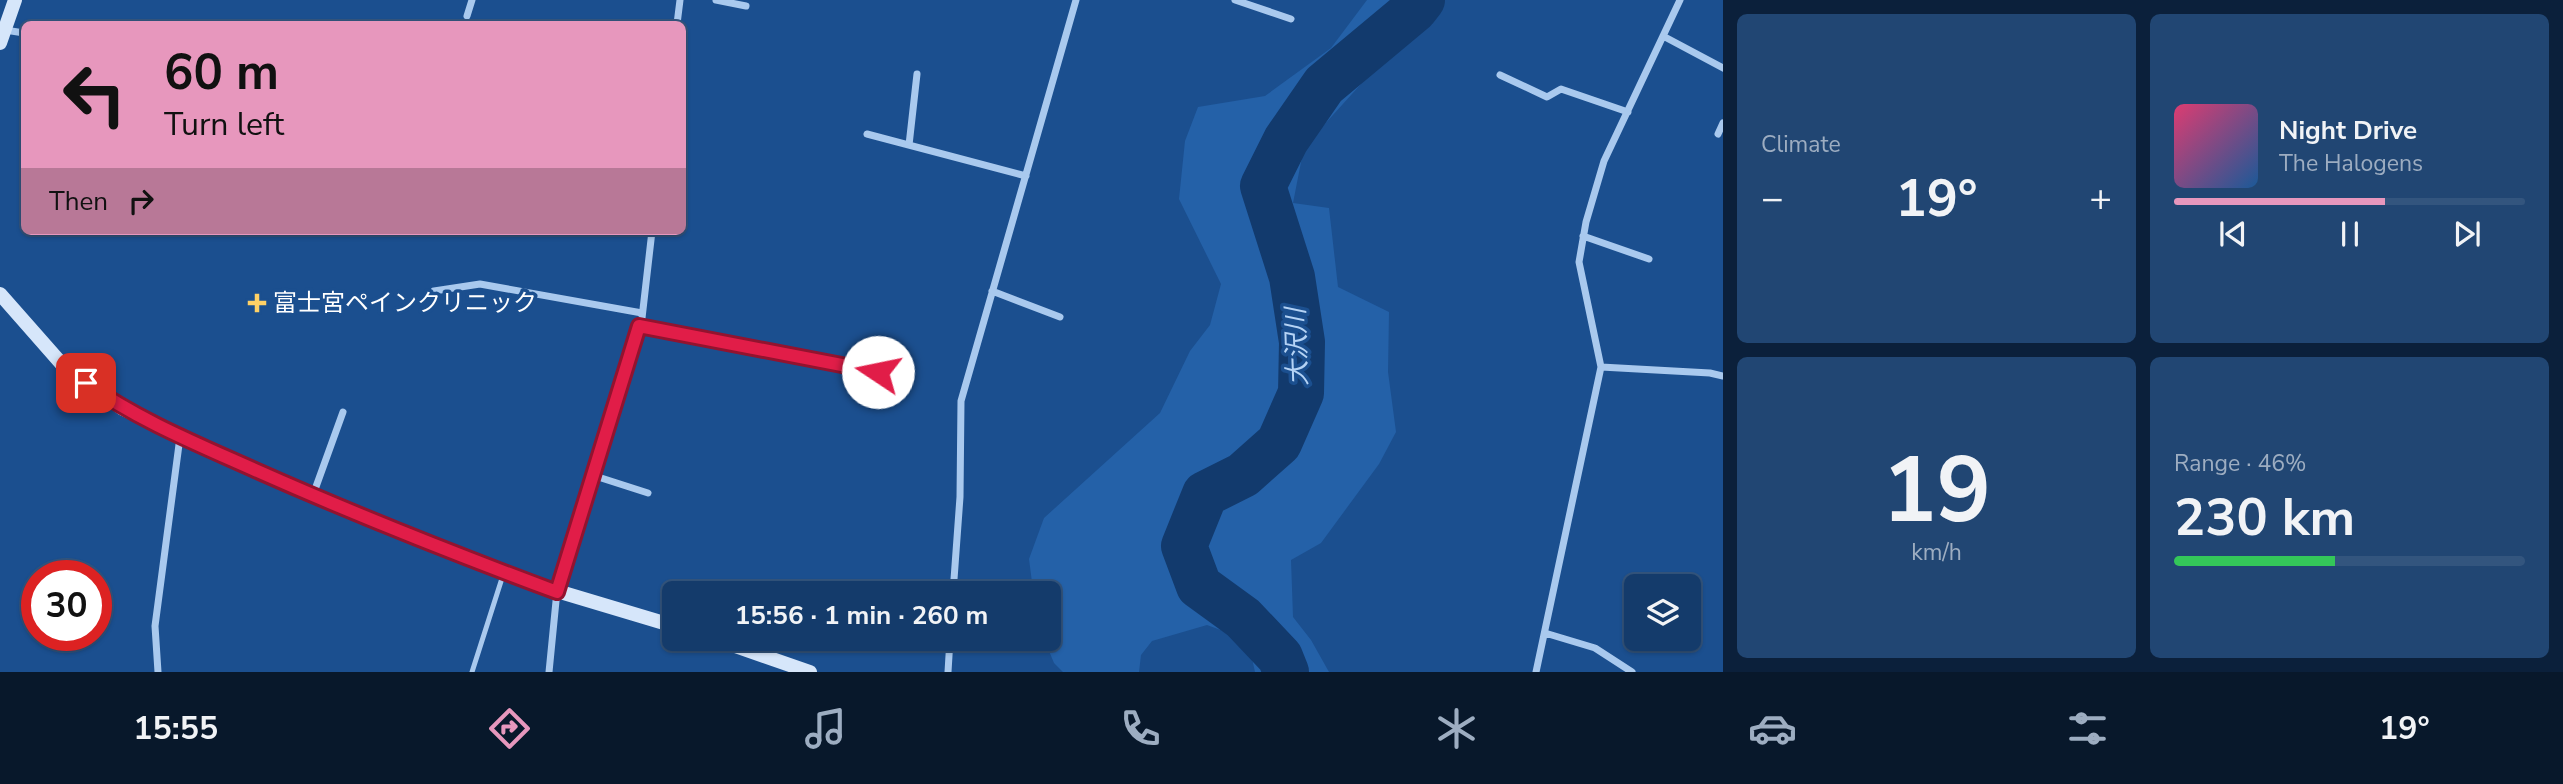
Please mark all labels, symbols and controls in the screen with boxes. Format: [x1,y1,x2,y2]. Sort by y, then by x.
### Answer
text: 60 m [164,39,279,106]
icon: left [49,49,140,140]
text: Turn left [164,103,284,146]
text: Night Drive [2279,113,2417,148]
text: Climate [1761,129,1841,160]
text: The Halogens [2279,148,2423,179]
text: 19° [1895,163,1978,234]
text: − [1761,173,1784,224]
text: + [2089,173,2112,224]
icon: right [122,182,160,220]
text: Then [49,184,108,219]
icon: previous [2214,215,2252,253]
icon: pause [2331,215,2369,253]
icon: next [2448,215,2486,253]
place label: 富士宮ペインクリニック [273,287,537,319]
marker: 富士宮ペインクリニック [247,293,267,313]
water label: 大沢川 [1278,304,1316,387]
position arrow [841,335,915,409]
pin [56,353,116,413]
icon: arrive [67,364,105,402]
text: 19 [1882,429,1991,553]
text: Range · 46% [2174,448,2306,479]
text: 230 km [2174,482,2355,553]
text: km/h [1911,537,1962,568]
speed limit sign: 30 [21,560,112,651]
map controls [1624,574,1701,651]
button: layers [1624,574,1701,651]
text: 15:56 · 1 min · 260 m [735,598,988,633]
icon: directions [485,704,534,753]
icon: music [801,704,850,753]
icon: phone [1116,704,1165,753]
icon: climate [1432,704,1481,753]
icon: car [1748,704,1797,753]
icon: filters [2063,704,2112,753]
text: 15:55 [133,707,218,750]
text: 19° [2379,707,2430,750]

